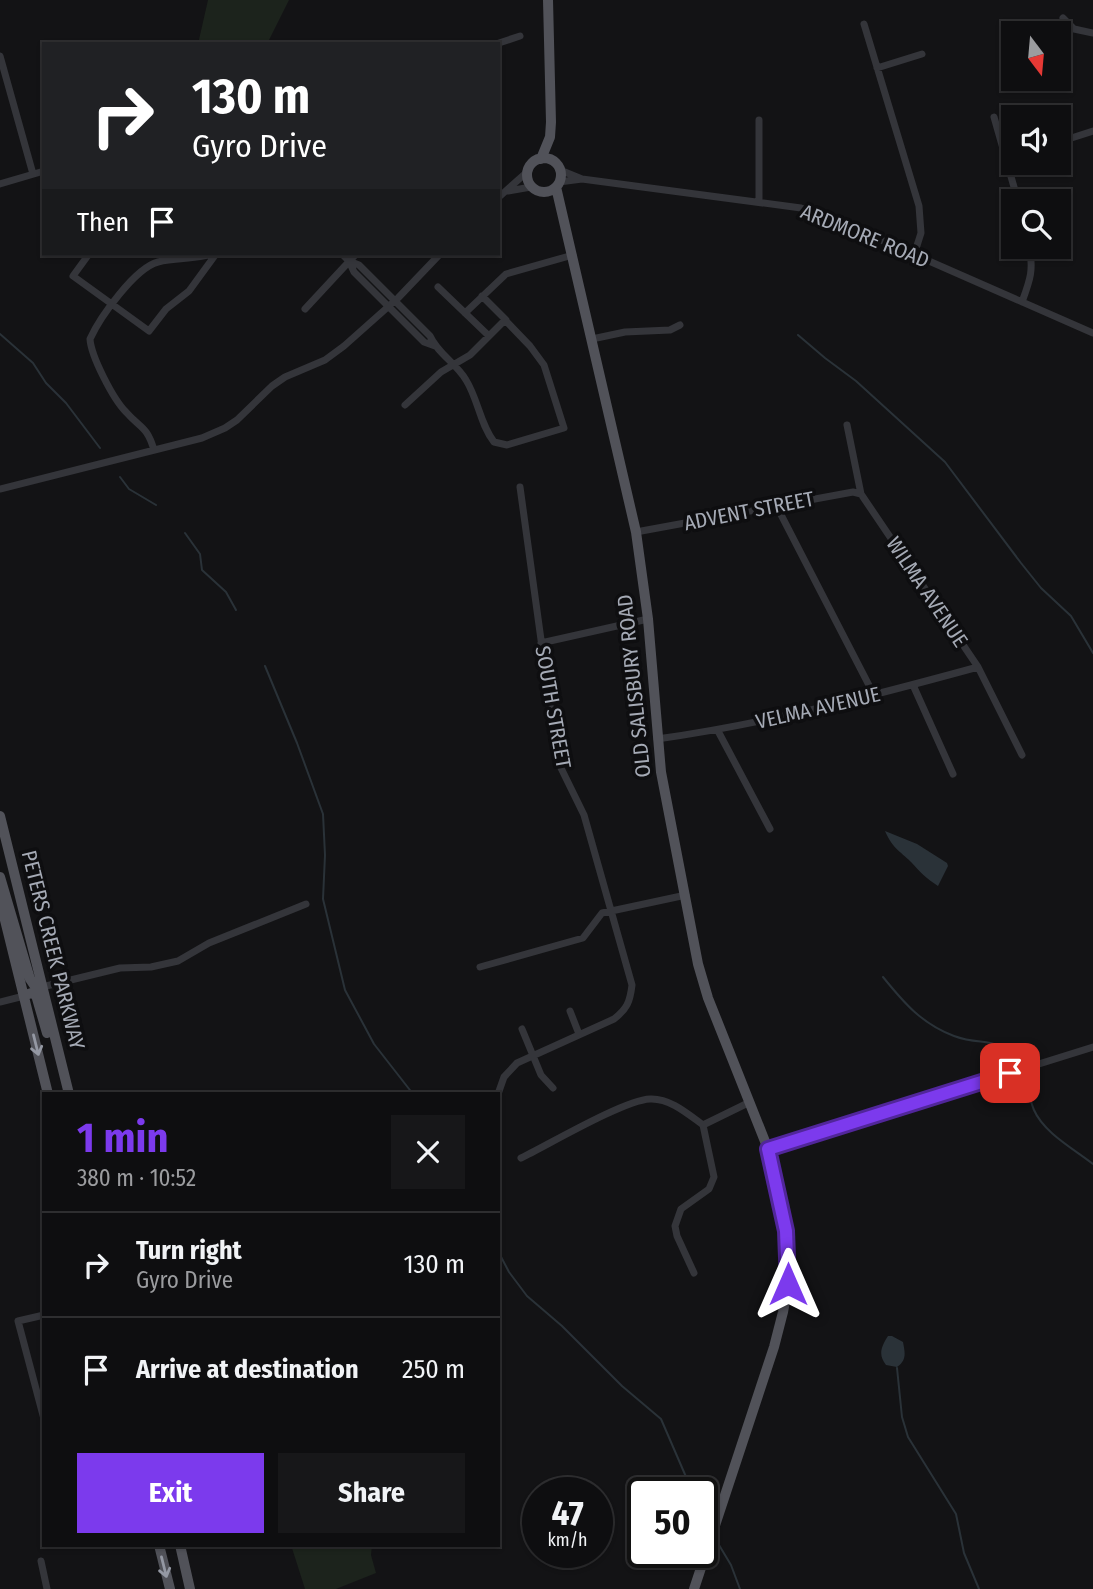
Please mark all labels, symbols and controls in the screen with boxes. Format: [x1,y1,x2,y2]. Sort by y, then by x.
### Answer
north arrow [1001,21,1071,91]
map controls [1001,21,1071,259]
text: 130 m [192,67,310,126]
icon: right [77,70,168,161]
button: sound [1001,105,1071,175]
text: Gyro Drive [192,127,327,165]
button: search [1001,189,1071,259]
street label: ARDMORE ROAD [797,198,933,274]
icon: arrive [143,203,181,241]
text: Then [77,207,129,238]
street label: ADVENT STREET [682,486,816,536]
street label: WILMA AVENUE [881,532,973,652]
street label: OLD SALISBURY ROAD [611,593,657,779]
street label: SOUTH STREET [529,644,577,771]
street label: VELMA AVENUE [753,681,883,735]
street label: PETERS CREEK PARKWAY [16,848,90,1053]
one-way arrow [30,1033,43,1056]
pin [980,1043,1040,1103]
icon: arrive [991,1054,1029,1092]
text: 1 min [77,1113,168,1163]
button: close [391,1115,465,1189]
text: 380 m · 10:52 [77,1164,196,1192]
text: Turn right [136,1235,242,1266]
icon: right [77,1246,115,1284]
position arrow [751,1247,825,1321]
text: 130 m [403,1249,465,1280]
text: Gyro Drive [136,1266,233,1294]
icon: arrive [77,1351,115,1389]
text: Arrive at destination [136,1354,359,1385]
text: 250 m [402,1354,465,1385]
button: Exit [77,1453,264,1533]
button: Share [278,1453,465,1533]
speed limit sign: 50 [627,1477,718,1568]
text: 47 [551,1492,584,1534]
text: km/h [547,1529,588,1551]
one-way arrow [158,1555,171,1578]

